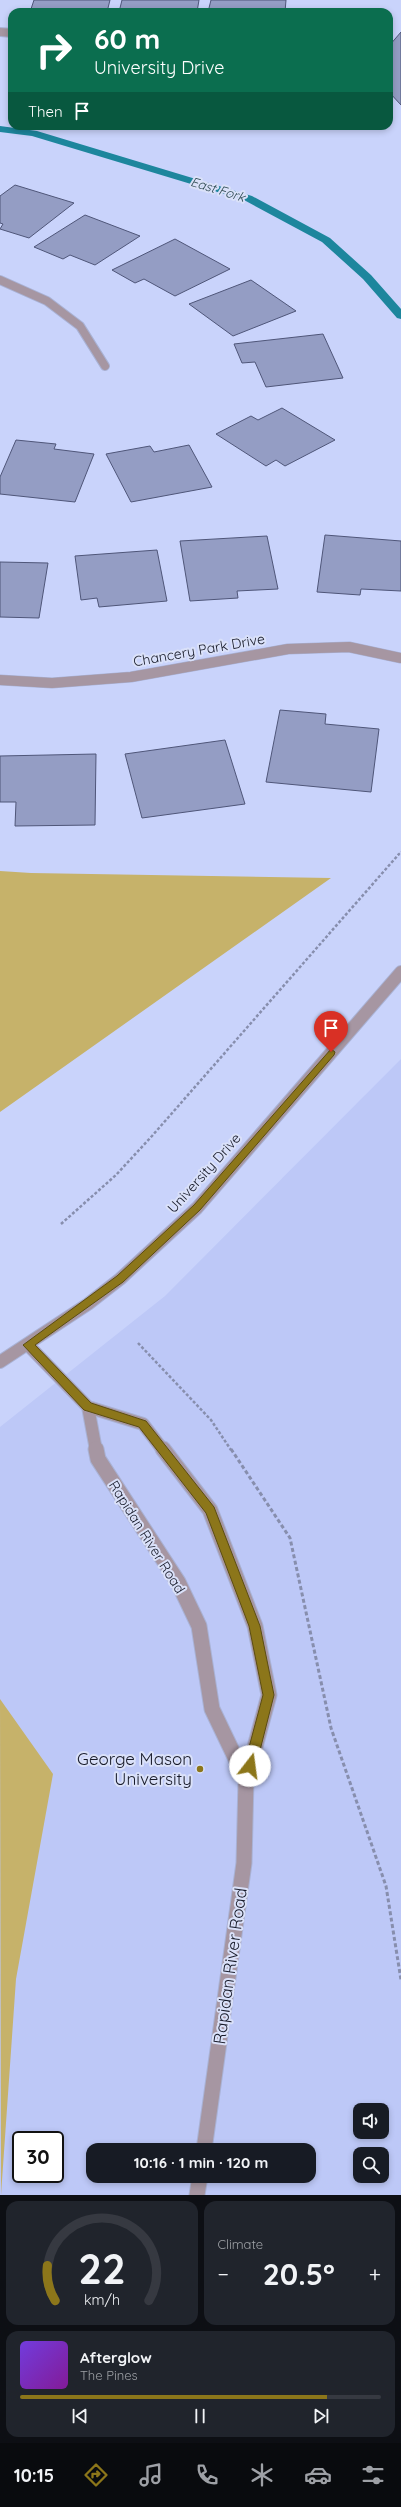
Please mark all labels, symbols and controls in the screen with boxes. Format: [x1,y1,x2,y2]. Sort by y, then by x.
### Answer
text: 60 m [94,21,160,56]
icon: right [28,24,80,76]
text: University Drive [94,56,224,79]
icon: arrive [71,100,93,122]
text: Then [28,102,63,121]
water label: East Fork [189,173,248,205]
street label: Chancery Park Drive [132,630,266,670]
pin [314,1011,348,1052]
icon: arrive [320,1017,342,1039]
street label: University Drive [163,1129,245,1217]
street label: Rapidan River Road [105,1477,189,1597]
position arrow [229,1745,271,1787]
place label: George Mason University [77,1748,192,1789]
marker: George Mason University [195,1764,205,1774]
street label: Rapidan River Road [208,1886,251,2045]
map controls [353,2103,389,2183]
button: sound [353,2103,389,2139]
speed limit sign: 30 [12,2131,64,2183]
button: search [353,2147,389,2183]
text: 10:16 · 1 min · 120 m [134,2153,268,2172]
text: Climate [218,2236,263,2252]
text: 22 [78,2242,125,2294]
text: 20.5° [263,2255,335,2293]
text: − [218,2260,229,2288]
text: + [369,2260,381,2288]
text: km/h [84,2291,120,2309]
text: Afterglow [80,2348,152,2367]
text: The Pines [80,2367,138,2383]
icon: previous [69,2405,91,2427]
icon: pause [189,2405,211,2427]
icon: next [310,2405,332,2427]
icon: directions [82,2461,110,2489]
icon: music [137,2461,165,2489]
icon: phone [193,2461,221,2489]
icon: climate [248,2461,276,2489]
icon: car [304,2461,332,2489]
icon: filters [359,2461,387,2489]
text: 10:15 [14,2464,54,2487]

